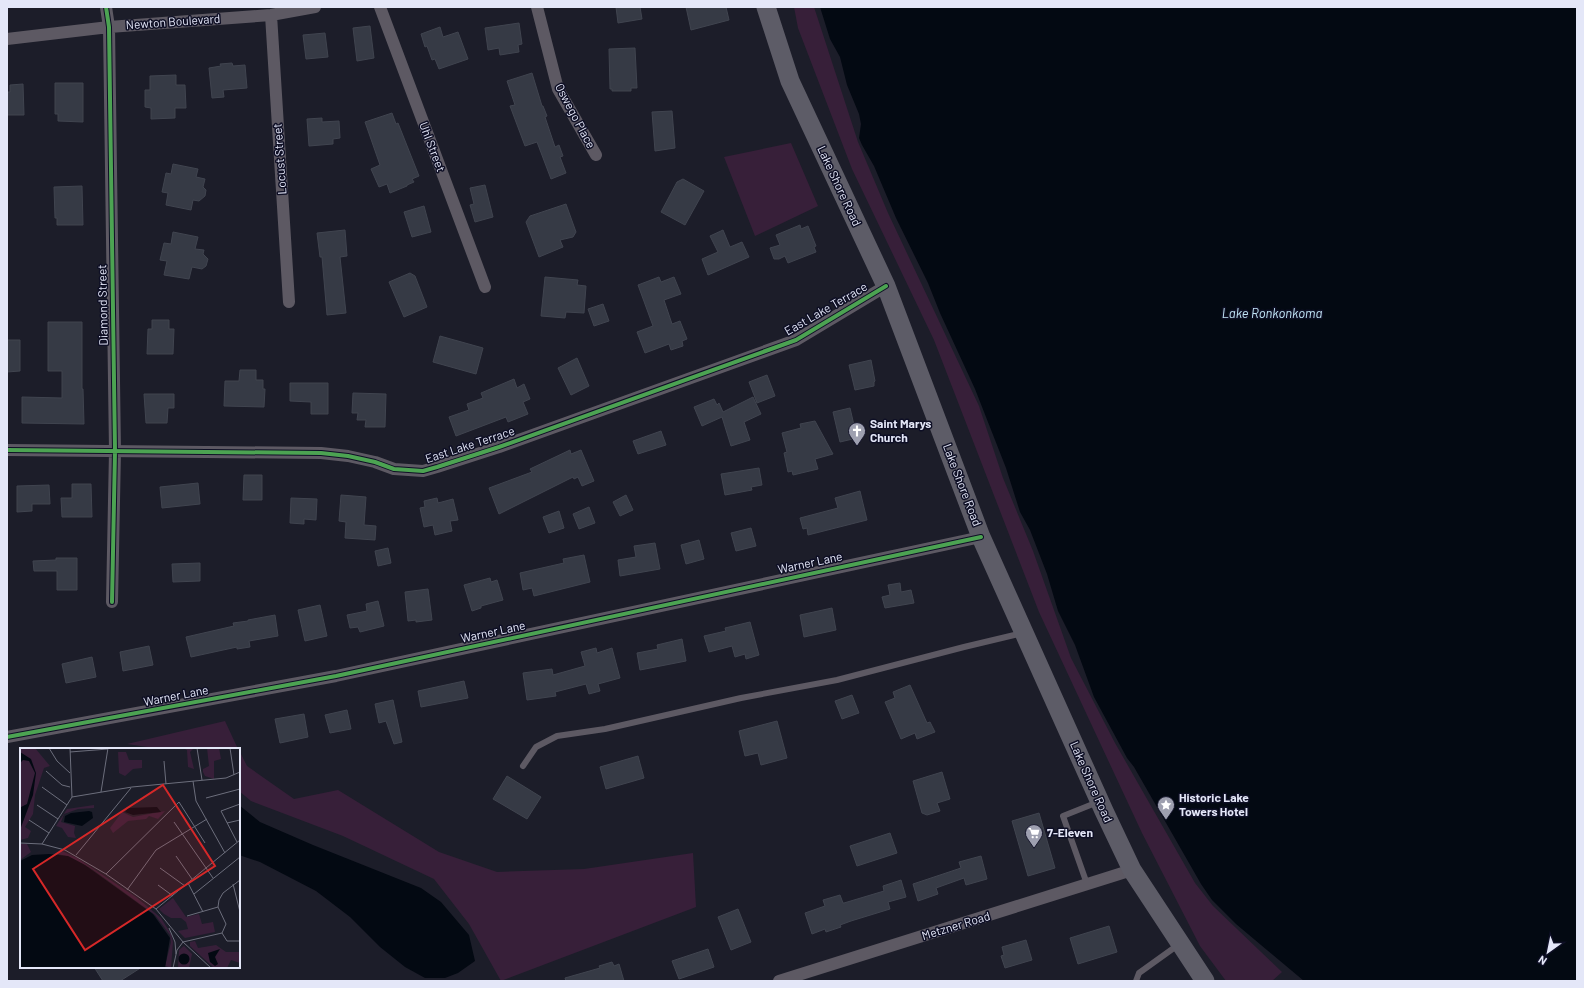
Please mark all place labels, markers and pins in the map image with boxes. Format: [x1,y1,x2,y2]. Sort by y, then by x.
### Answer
place label: Saint Marys Church [870,416,931,444]
church icon: Saint Marys Church [847,421,867,446]
place label: Historic Lake Towers Hotel [1179,790,1249,818]
place icon: Historic Lake Towers Hotel [1156,795,1176,820]
supermarket icon: 7-Eleven [1024,823,1044,848]
place label: 7-Eleven [1047,825,1093,839]

